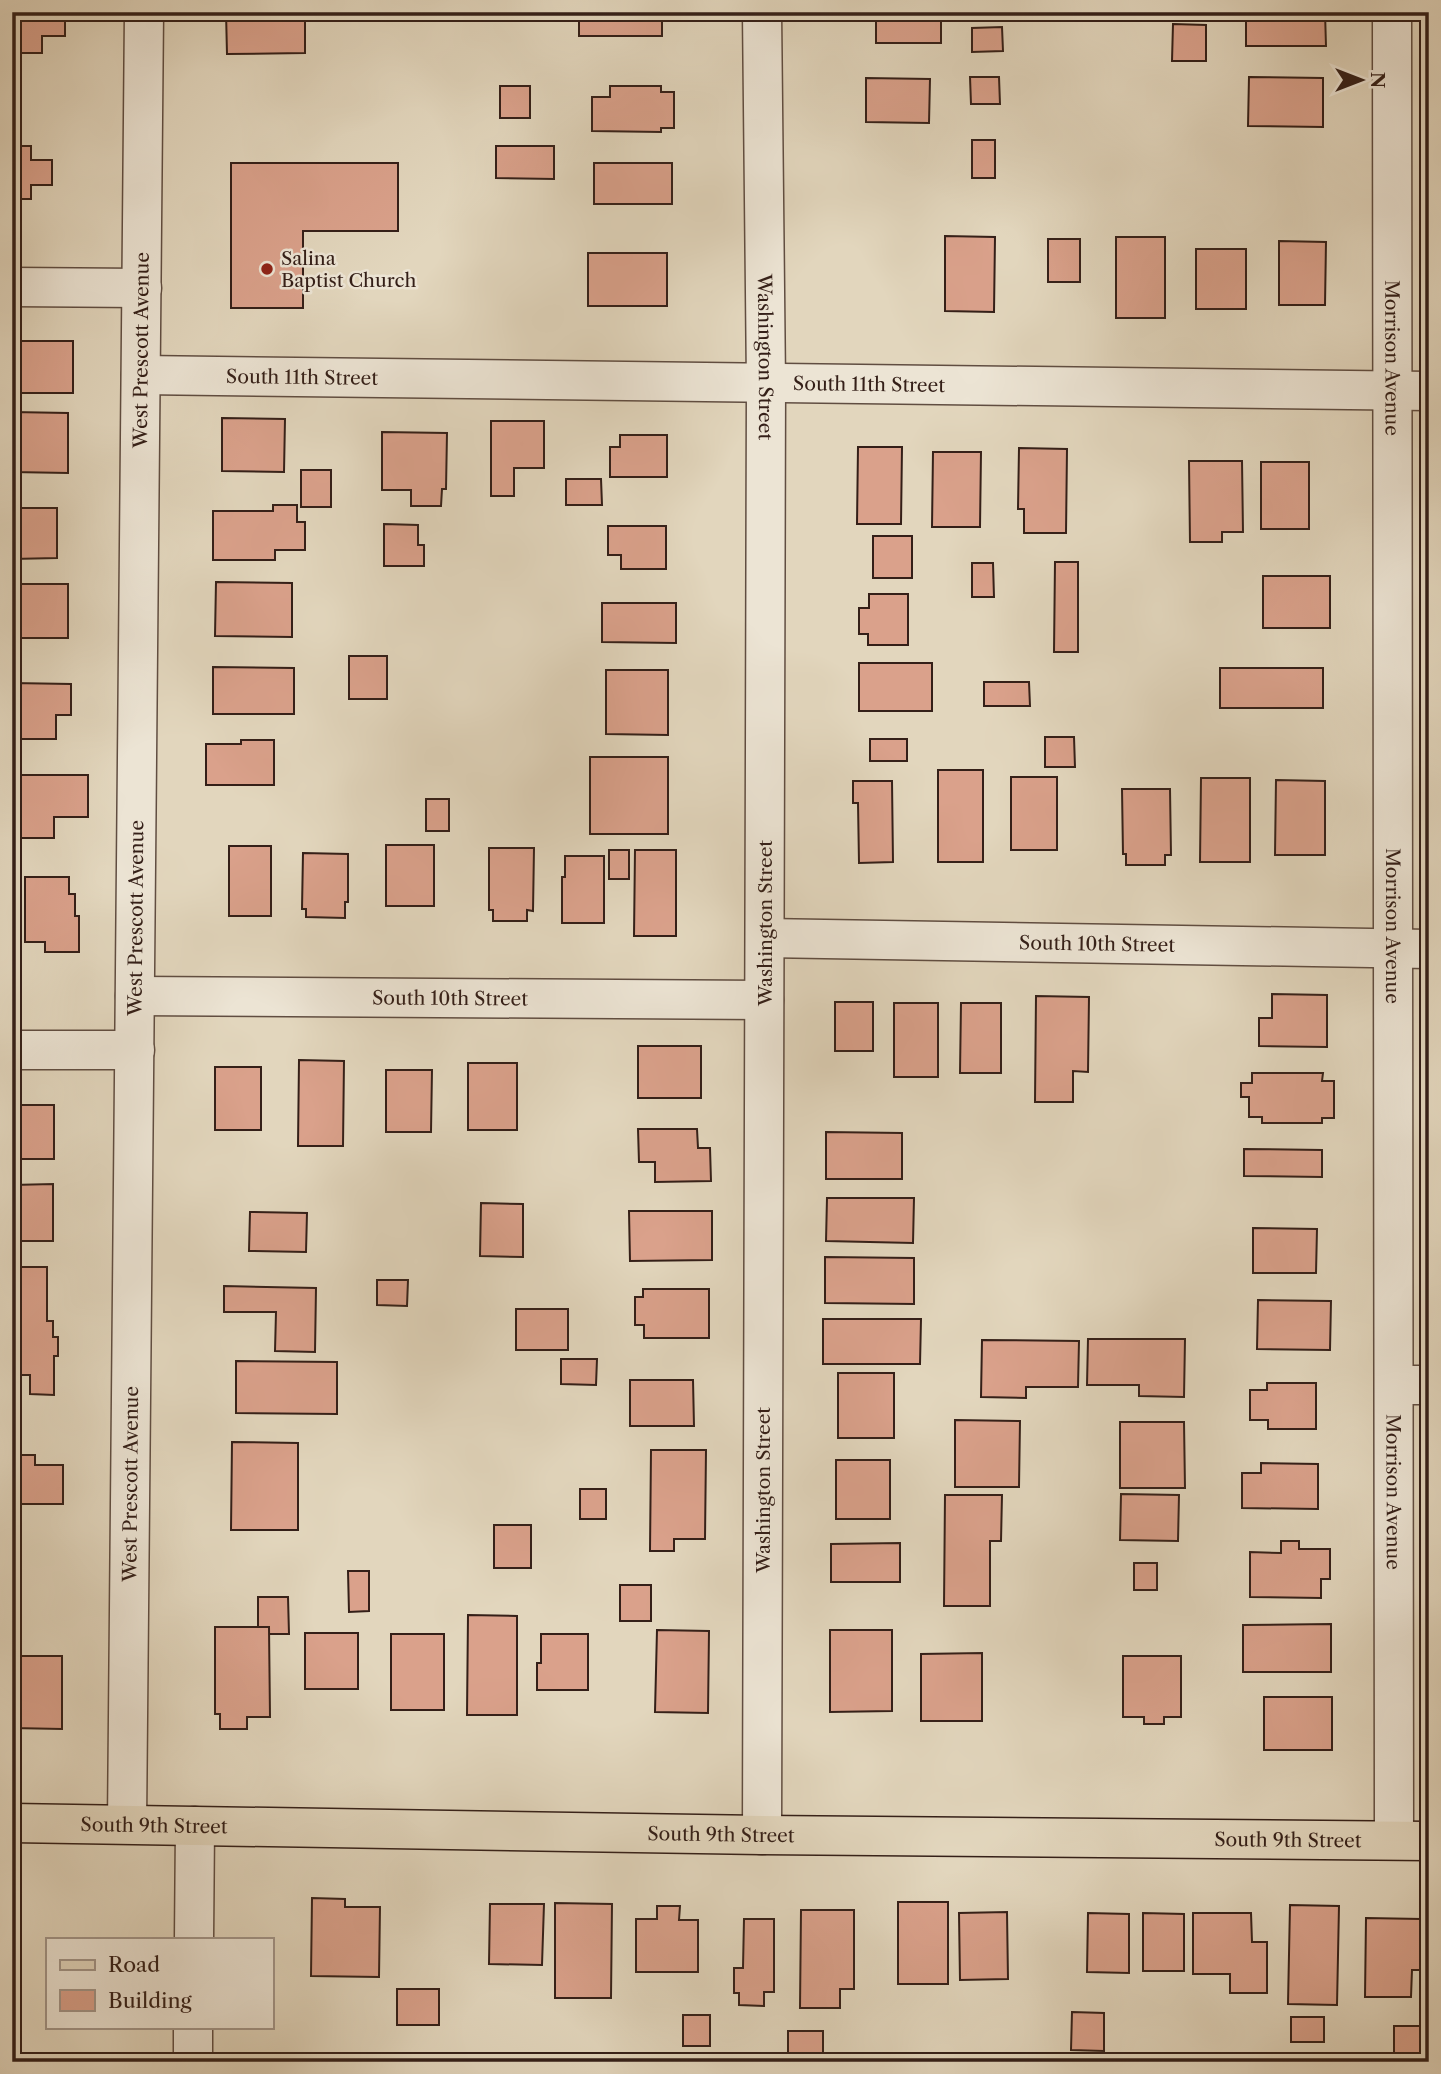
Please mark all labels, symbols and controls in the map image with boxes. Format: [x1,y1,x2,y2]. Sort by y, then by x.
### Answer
north arrow [1326,46,1396,116]
text: N [1366,72,1389,88]
place label: Salina Baptist Church [281,247,416,292]
street label: West Prescott Avenue [128,252,153,449]
marker: Salina Baptist Church [259,261,275,277]
street label: Washington Street [753,273,778,440]
street label: Morrison Avenue [1381,280,1404,436]
street label: South 11th Street [226,365,378,389]
street label: South 11th Street [793,372,945,396]
street label: West Prescott Avenue [123,820,148,1017]
street label: Washington Street [754,840,777,1007]
street label: Morrison Avenue [1381,848,1405,1004]
street label: South 10th Street [1019,931,1175,956]
street label: South 10th Street [372,986,528,1010]
street label: West Prescott Avenue [118,1386,143,1583]
street label: Washington Street [752,1407,775,1574]
street label: Morrison Avenue [1382,1414,1405,1570]
street label: South 9th Street [80,1813,228,1838]
street label: South 9th Street [647,1822,795,1847]
street label: South 9th Street [1214,1828,1362,1852]
legend [46,1938,273,2028]
text: Road [108,1952,160,1977]
text: Building [108,1988,193,2013]

